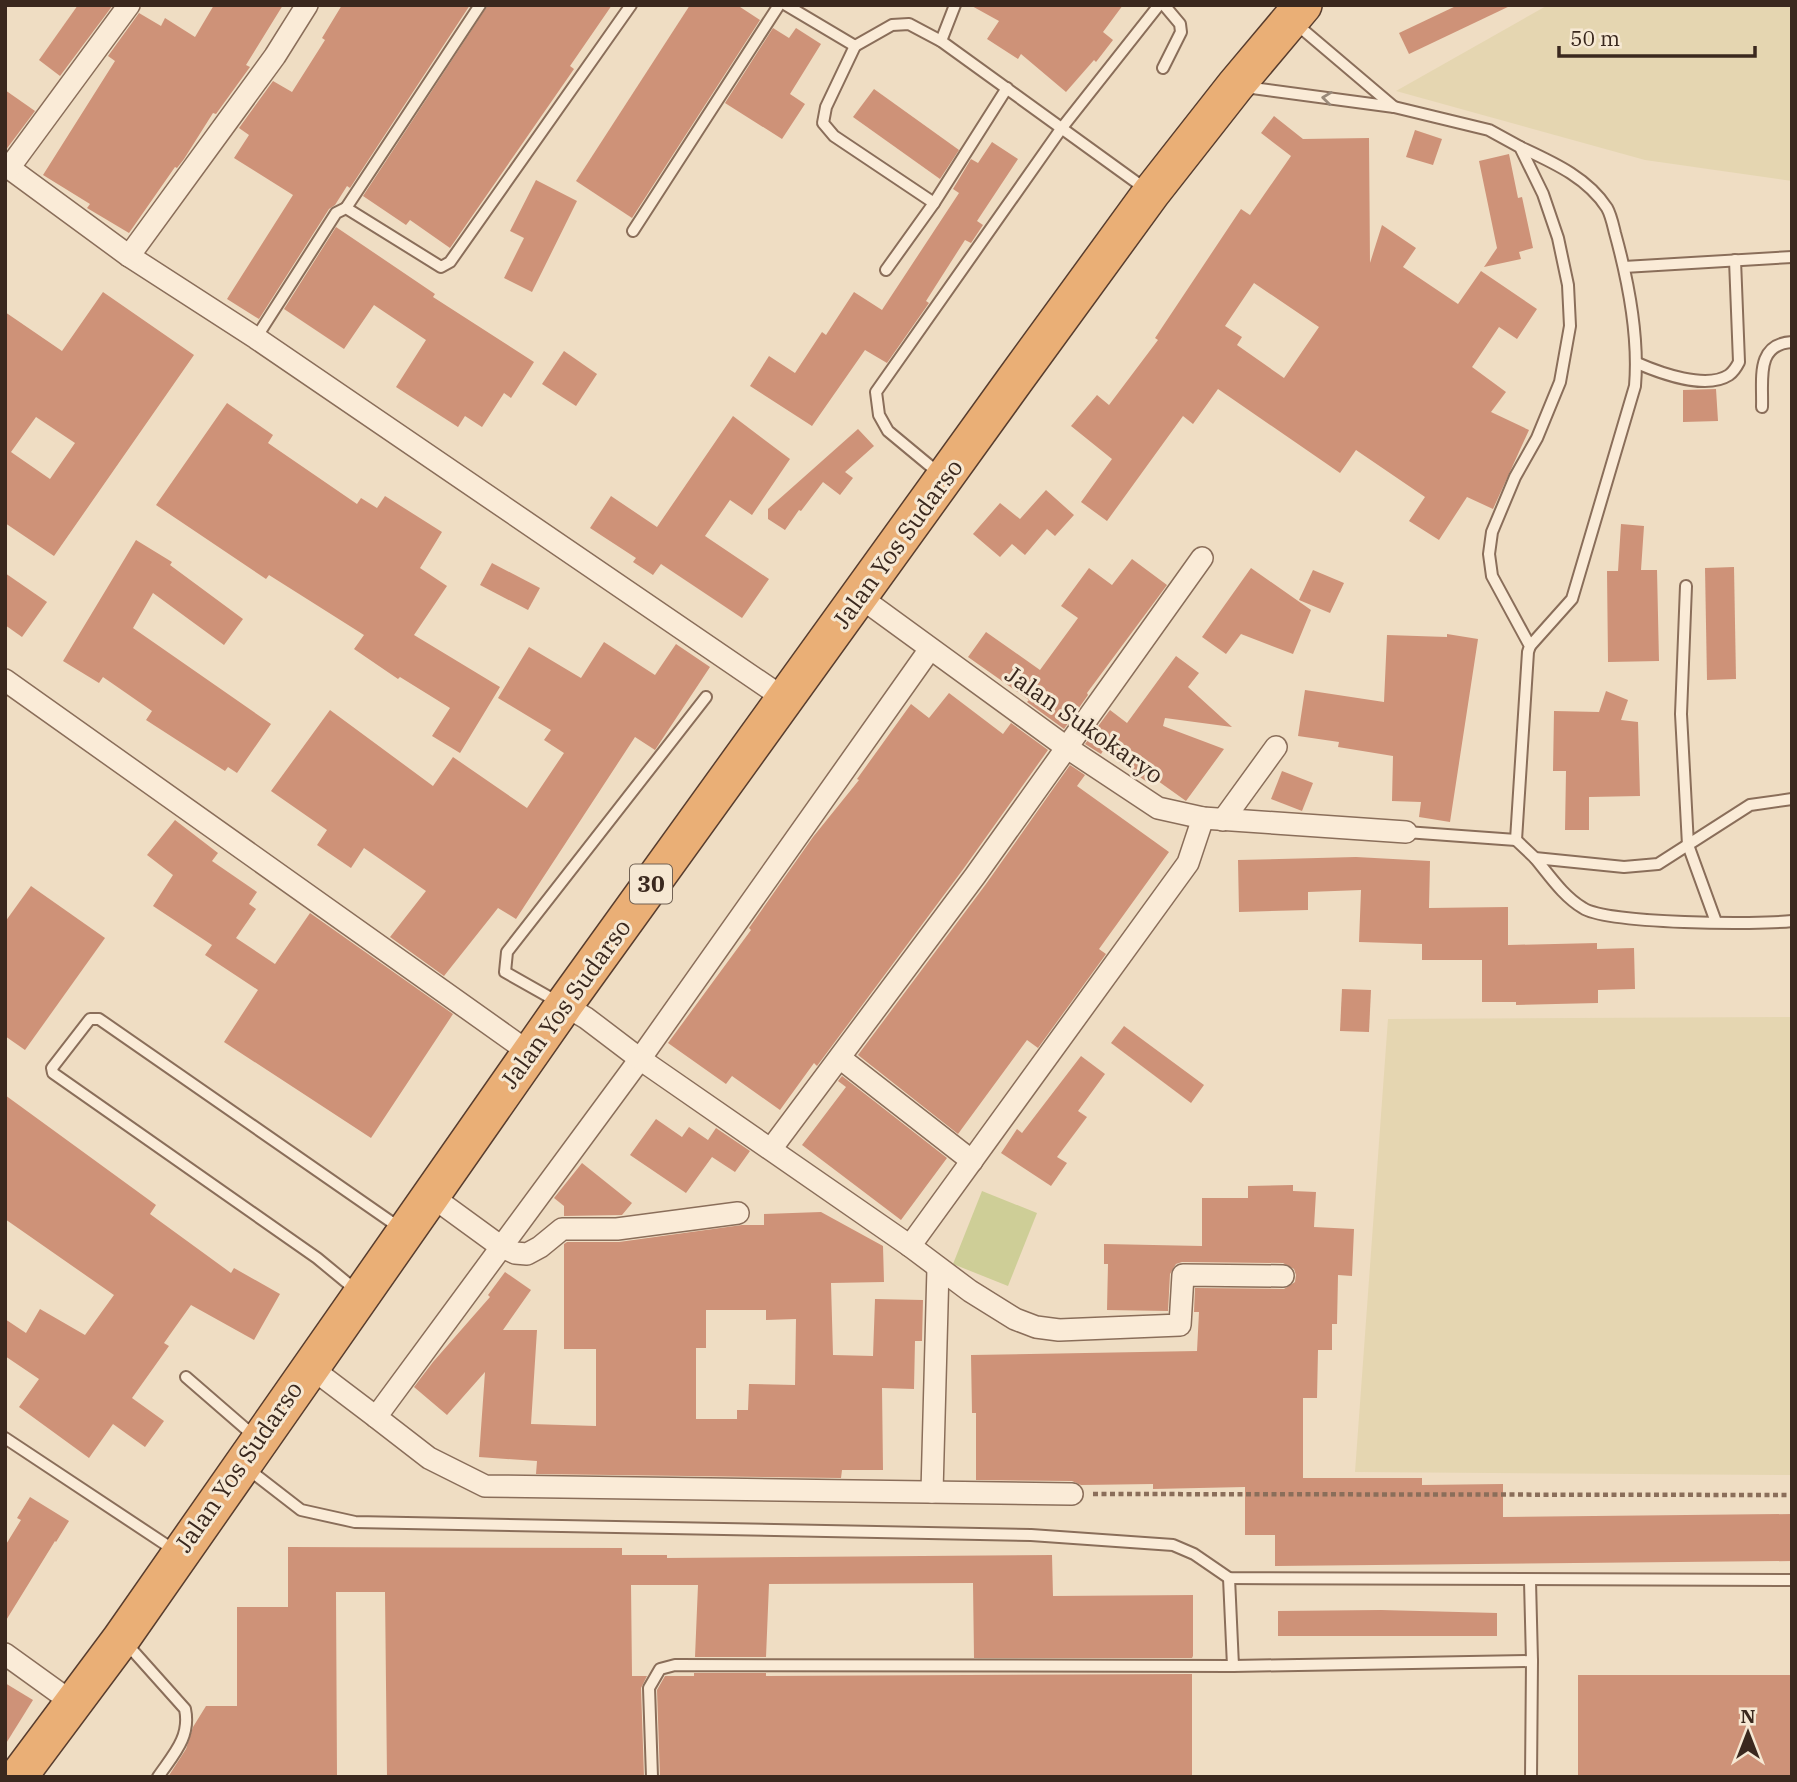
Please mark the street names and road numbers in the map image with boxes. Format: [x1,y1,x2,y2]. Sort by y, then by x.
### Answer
street label: Jalan Yos Sudarso [825,452,970,635]
street label: Jalan Sukokaryo [999,658,1170,791]
road number: 30 [630,864,672,904]
street label: Jalan Yos Sudarso [493,912,638,1095]
street label: Jalan Yos Sudarso [167,1374,309,1558]

